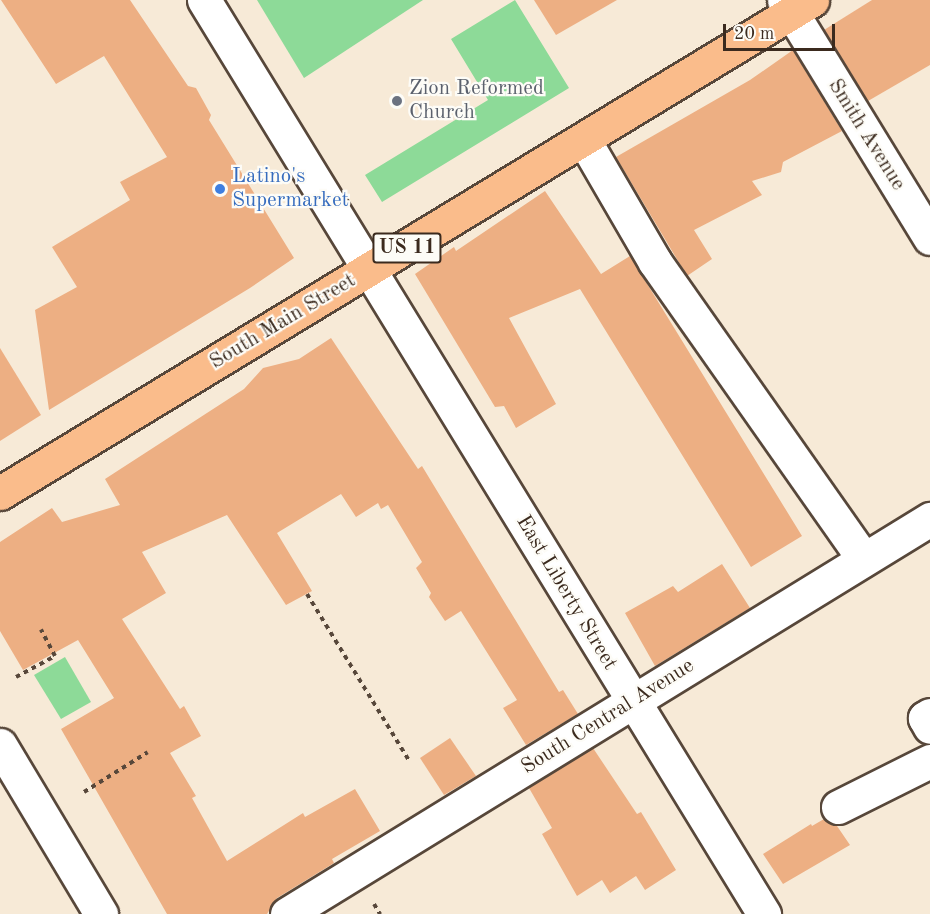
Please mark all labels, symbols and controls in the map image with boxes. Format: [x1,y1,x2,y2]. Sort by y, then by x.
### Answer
scale bar [726,12,838,50]
text: 20 m [734,25,774,43]
street label: Smith Avenue [822,75,910,195]
place label: Zion Reformed Church [409,76,544,126]
marker: Zion Reformed Church [390,94,404,108]
place label: Latino's Supermarket [232,164,349,214]
marker: Latino's Supermarket [213,182,227,196]
road number: US 11 [371,231,443,265]
street label: South Main Street [205,268,361,376]
street label: East Liberty Street [510,511,622,675]
street label: South Central Avenue [517,654,699,780]

